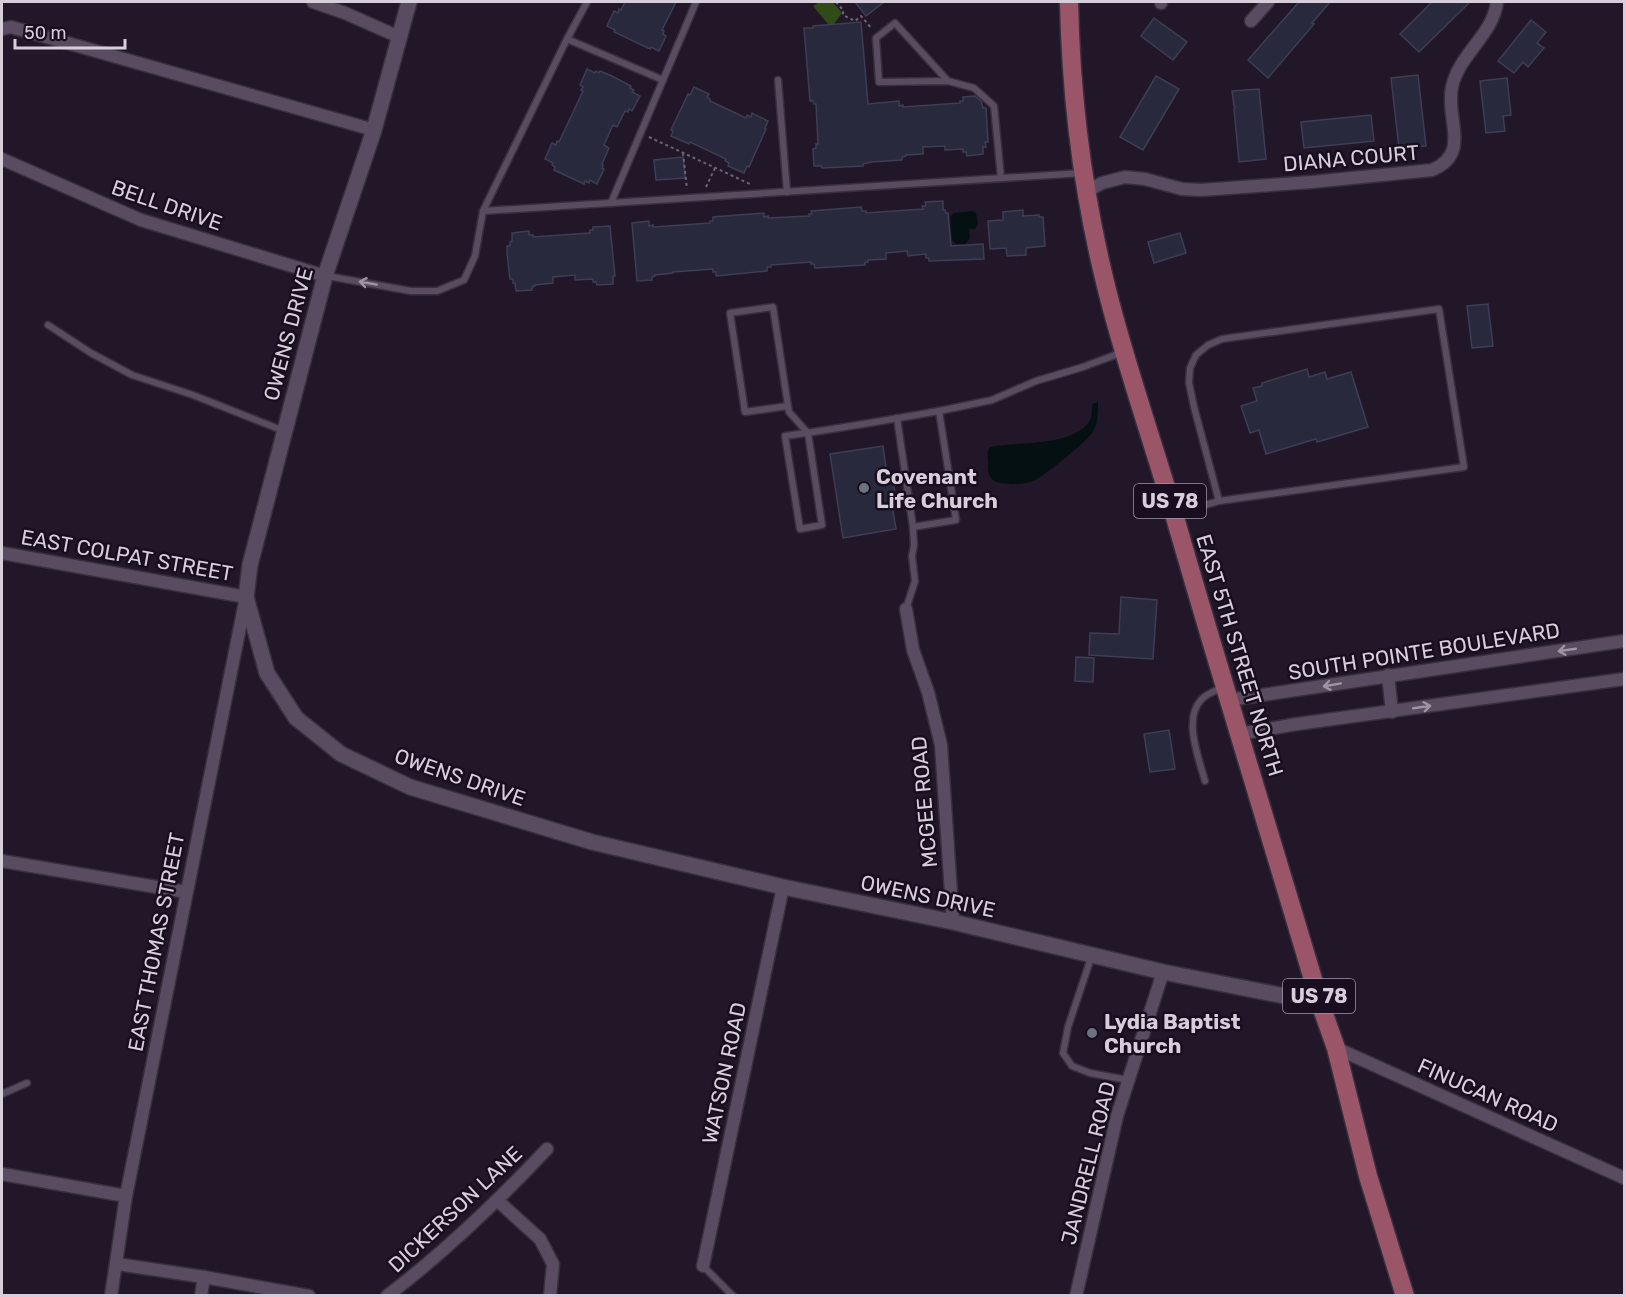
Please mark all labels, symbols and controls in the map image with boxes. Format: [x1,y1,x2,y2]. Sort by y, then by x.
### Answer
scale bar [15,12,124,50]
text: 50 m [24,22,67,44]
street label: DIANA COURT [1282,140,1420,176]
street label: BELL DRIVE [108,174,226,236]
street label: OWENS DRIVE [258,265,318,403]
one-way arrow [358,278,378,289]
place label: Covenant Life Church [876,464,998,513]
marker: Covenant Life Church [857,481,871,495]
road number: US 78 [1134,484,1206,518]
street label: EAST COLPAT STREET [19,524,235,586]
street label: EAST 5TH STREET NORTH [1191,531,1289,779]
street label: SOUTH POINTE BOULEVARD [1286,617,1562,685]
one-way arrow [1557,644,1577,655]
one-way arrow [1323,680,1343,691]
one-way arrow [1412,702,1431,713]
street label: MCGEE ROAD [906,735,942,869]
street label: OWENS DRIVE [391,743,529,811]
street label: EAST THOMAS STREET [123,831,189,1053]
street label: OWENS DRIVE [858,870,998,922]
road number: US 78 [1283,979,1355,1013]
street label: WATSON ROAD [697,1000,751,1146]
place label: Lydia Baptist Church [1104,1009,1241,1058]
marker: Lydia Baptist Church [1085,1026,1099,1040]
street label: FINUCAN ROAD [1414,1053,1562,1137]
street label: JANDRELL ROAD [1056,1079,1120,1247]
street label: DICKERSON LANE [383,1141,527,1277]

